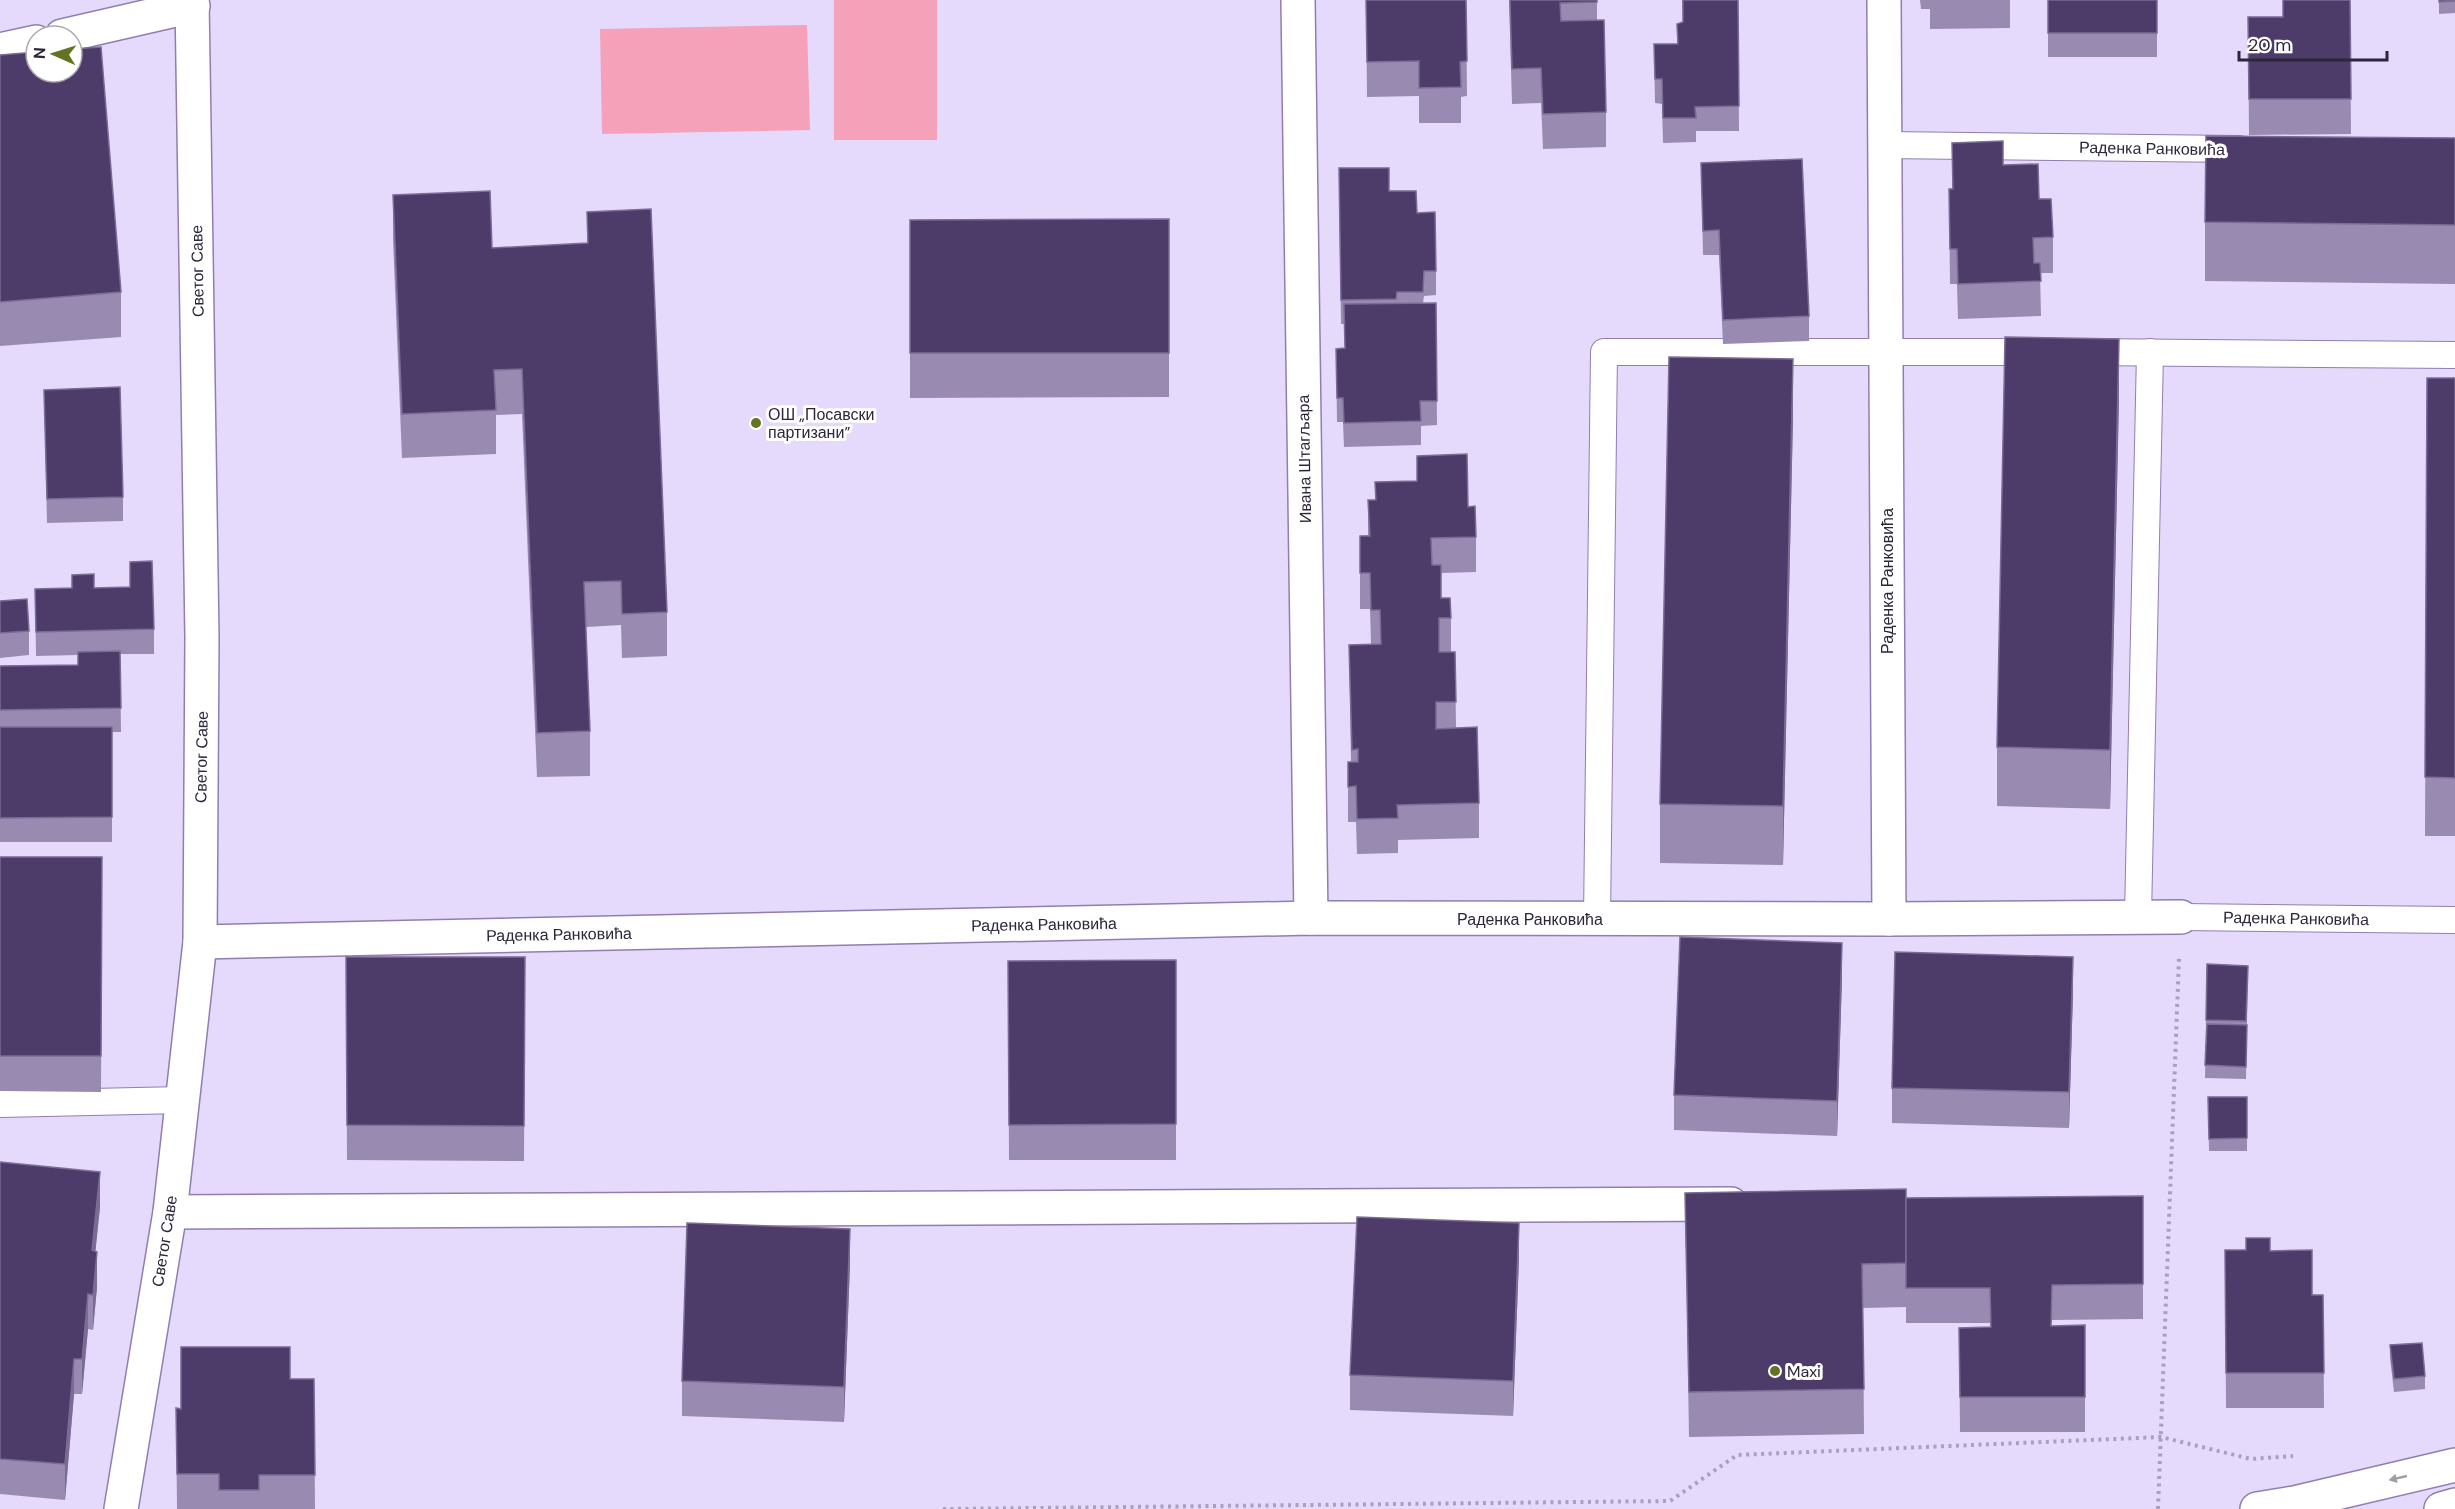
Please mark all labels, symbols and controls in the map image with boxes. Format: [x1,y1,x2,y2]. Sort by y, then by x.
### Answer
north arrow [24,24,84,84]
scale bar [2239,24,2388,62]
text: 20 m [2248,33,2291,57]
text: N [29,47,50,60]
street label: Раденка Ранковића [2079,137,2225,160]
street label: Светог Саве [186,225,209,317]
street label: Ивана Штагљара [1293,394,1316,523]
place label: ОШ „Посавски партизани” [768,404,875,443]
marker: ОШ „Посавски партизани” [749,416,763,430]
street label: Раденка Ранковића [1877,508,1898,654]
street label: Светог Саве [190,711,213,803]
street label: Раденка Ранковића [2223,907,2369,930]
street label: Раденка Ранковића [1457,909,1603,930]
street label: Раденка Ранковића [971,913,1117,936]
street label: Раденка Ранковића [486,923,632,946]
street label: Светог Саве [147,1194,182,1288]
place label: Maxi [1787,1361,1821,1382]
marker: Maxi [1768,1364,1782,1378]
one-way arrow [2389,1474,2407,1484]

